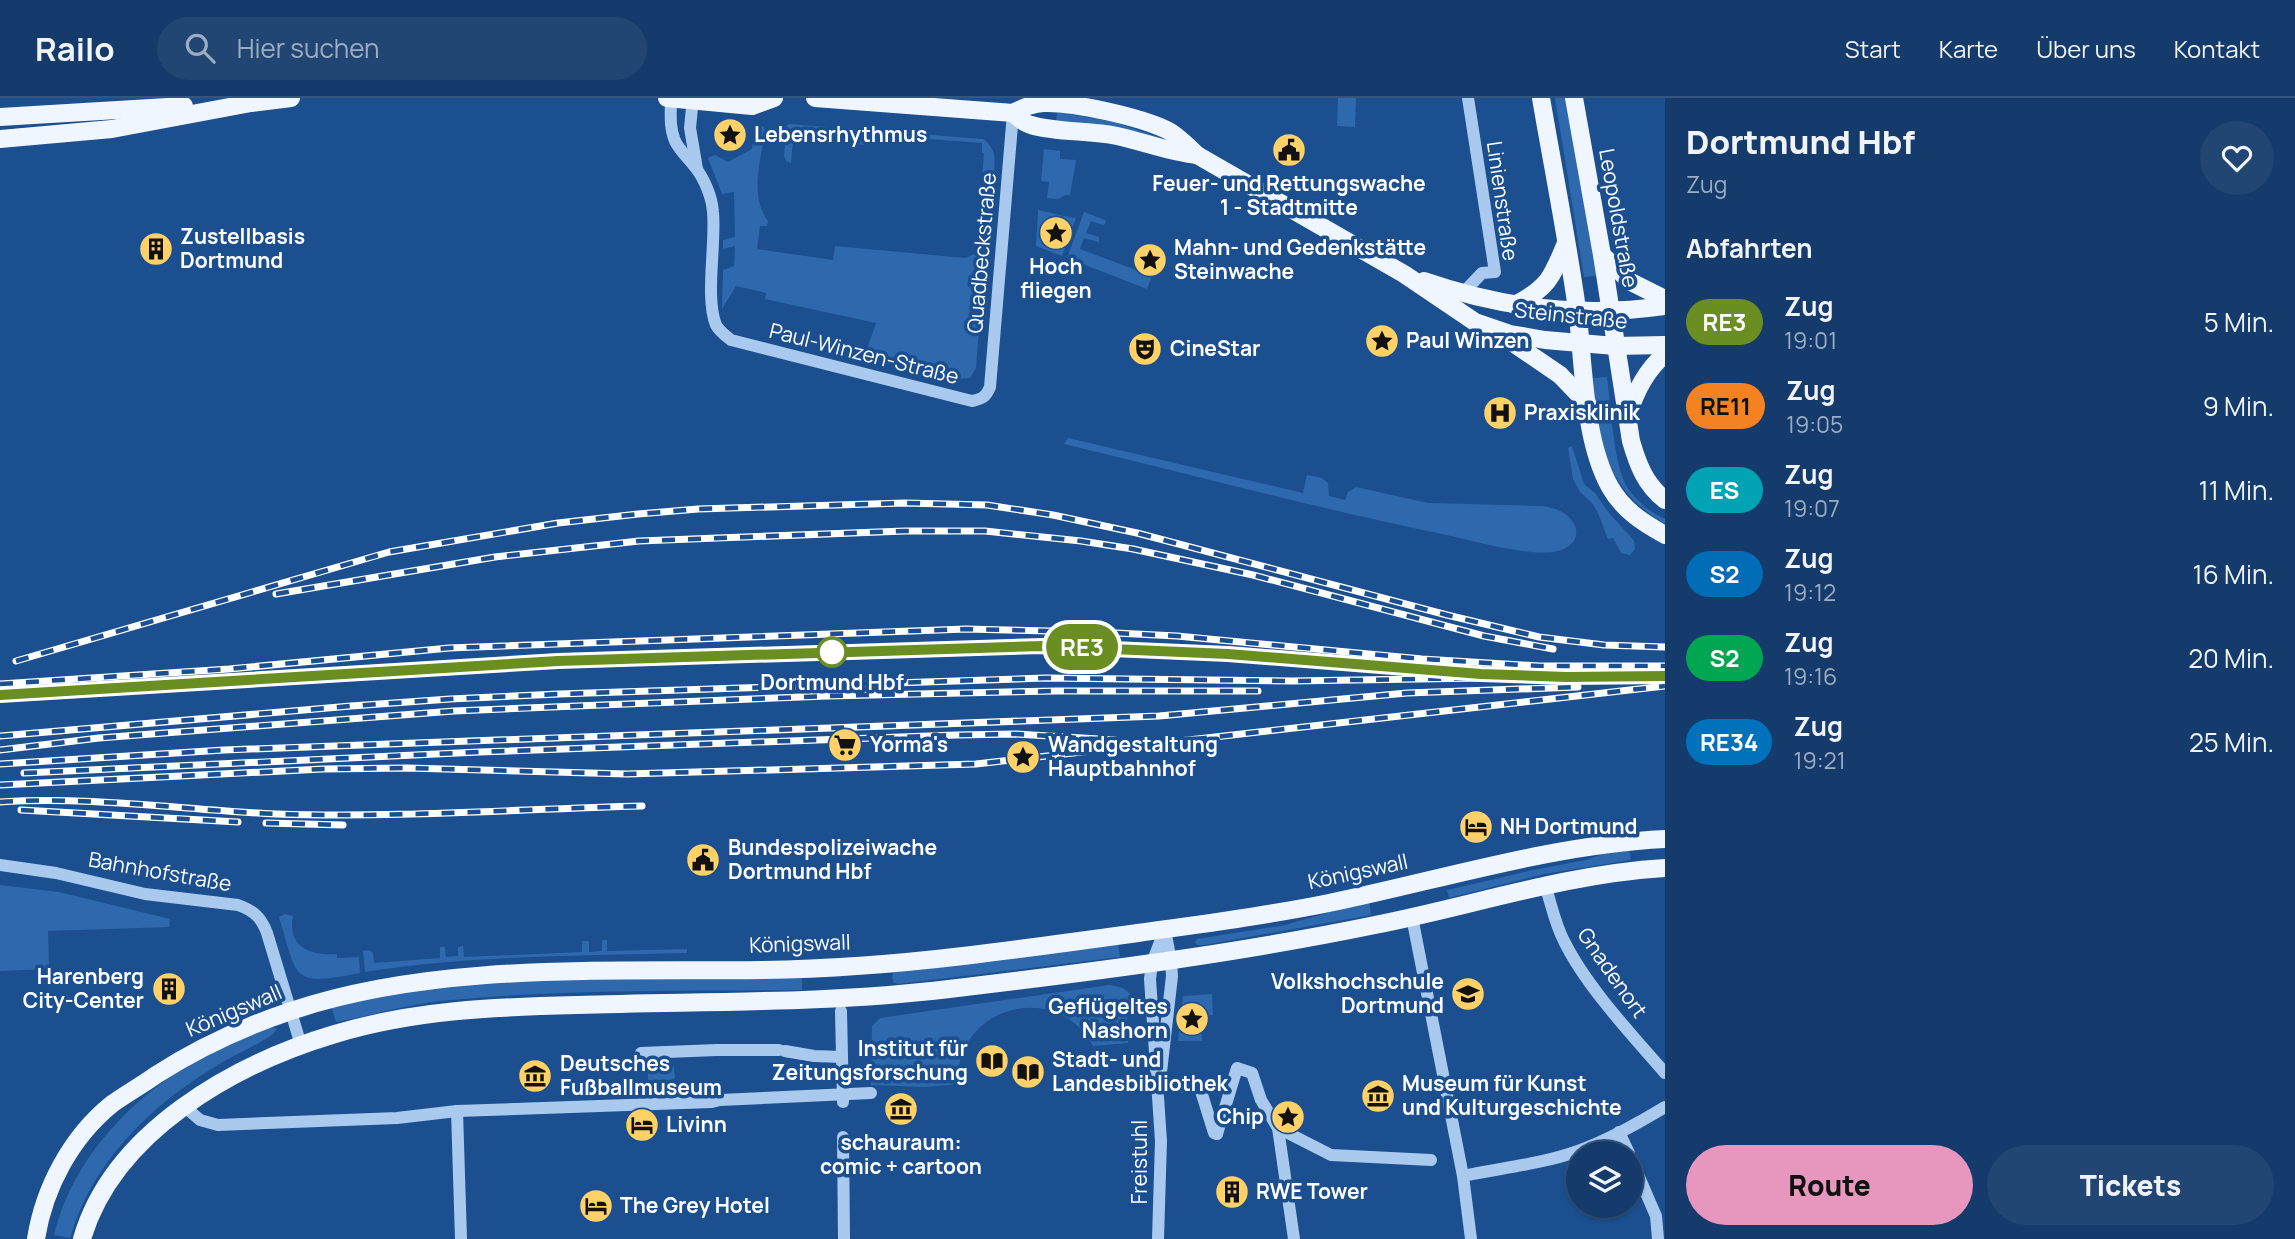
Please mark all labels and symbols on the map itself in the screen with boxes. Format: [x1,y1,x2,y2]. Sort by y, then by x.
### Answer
place icon: Lebensrhythmus [711,116,749,154]
place label: Lebensrhythmus [754,120,927,148]
public building icon: Feuer- und Rettungswache 1 - Stadtmitte [1270,131,1308,169]
street label: Linienstraße [1481,139,1525,262]
street label: Leopoldstraße [1593,146,1645,290]
place label: Feuer- und Rettungswache 1 - Stadtmitte [1152,169,1426,221]
street label: Quadbeckstraße [960,171,1002,335]
place icon: Hoch fliegen [1037,214,1075,252]
place label: Zustellbasis Dortmund [180,222,305,274]
building icon: Zustellbasis Dortmund [137,230,175,268]
place label: Mahn- und Gedenkstätte Steinwache [1174,233,1426,285]
place icon: Mahn- und Gedenkstätte Steinwache [1131,241,1169,279]
place label: Hoch fliegen [1020,252,1092,304]
street label: Steinstraße [1513,295,1629,335]
street label: Paul-Winzen-Straße [767,316,962,390]
place icon: Paul Winzen [1363,322,1401,360]
place label: Paul Winzen [1406,326,1529,354]
theatre icon: CineStar [1126,330,1164,368]
place label: CineStar [1170,334,1260,362]
hospital icon: Praxisklinik [1481,394,1519,432]
place label: Praxisklinik [1524,398,1641,426]
line badge: RE3 [1042,624,1122,670]
marker: Dortmund Hbf [817,637,847,667]
place label: Dortmund Hbf [760,668,904,696]
supermarket icon: Yorma's [826,726,864,764]
place label: Yorma's [870,730,948,758]
place label: Wandgestaltung Hauptbahnhof [1048,730,1218,782]
place icon: Wandgestaltung Hauptbahnhof [1004,738,1042,776]
hotel icon: NH Dortmund [1457,808,1495,846]
place label: NH Dortmund [1500,812,1638,840]
place label: Bundespolizeiwache Dortmund Hbf [728,833,937,885]
public building icon: Bundespolizeiwache Dortmund Hbf [684,841,722,879]
street label: Bahnhofstraße [86,845,234,897]
street label: Königswall [1305,847,1410,895]
street label: Gnadenort [1571,922,1654,1023]
street label: Königswall [749,927,851,959]
place label: Harenberg City-Center [23,962,144,1014]
place label: Volkshochschule Dortmund [1271,967,1444,1019]
building icon: Harenberg City-Center [150,970,188,1008]
school or university icon: Volkshochschule Dortmund [1449,975,1487,1013]
street label: Königswall [181,977,286,1043]
place label: Geflügeltes Nashorn [1048,992,1168,1044]
place icon: Geflügeltes Nashorn [1173,1000,1211,1038]
place label: Institut für Zeitungsforschung [772,1034,968,1086]
library icon: Institut für Zeitungsforschung [973,1042,1011,1080]
place label: Stadt- und Landesbibliothek [1052,1045,1229,1097]
place label: Deutsches Fußballmuseum [560,1049,722,1101]
library icon: Stadt- und Landesbibliothek [1009,1053,1047,1091]
museum icon: Deutsches Fußballmuseum [516,1057,554,1095]
place label: Museum für Kunst und Kulturgeschichte [1402,1069,1622,1121]
museum icon: Museum für Kunst und Kulturgeschichte [1359,1077,1397,1115]
museum icon: schauraum: comic + cartoon [882,1090,920,1128]
place icon: Chip [1269,1098,1307,1136]
place label: Chip [1217,1102,1264,1130]
hotel icon: Livinn [623,1106,661,1144]
place label: Livinn [666,1110,727,1138]
street label: Freistuhl [1125,1120,1153,1204]
place label: schauraum: comic + cartoon [820,1128,982,1180]
building icon: RWE Tower [1213,1173,1251,1211]
place label: RWE Tower [1256,1177,1368,1205]
hotel icon: The Grey Hotel [577,1187,615,1225]
place label: The Grey Hotel [620,1191,770,1219]

